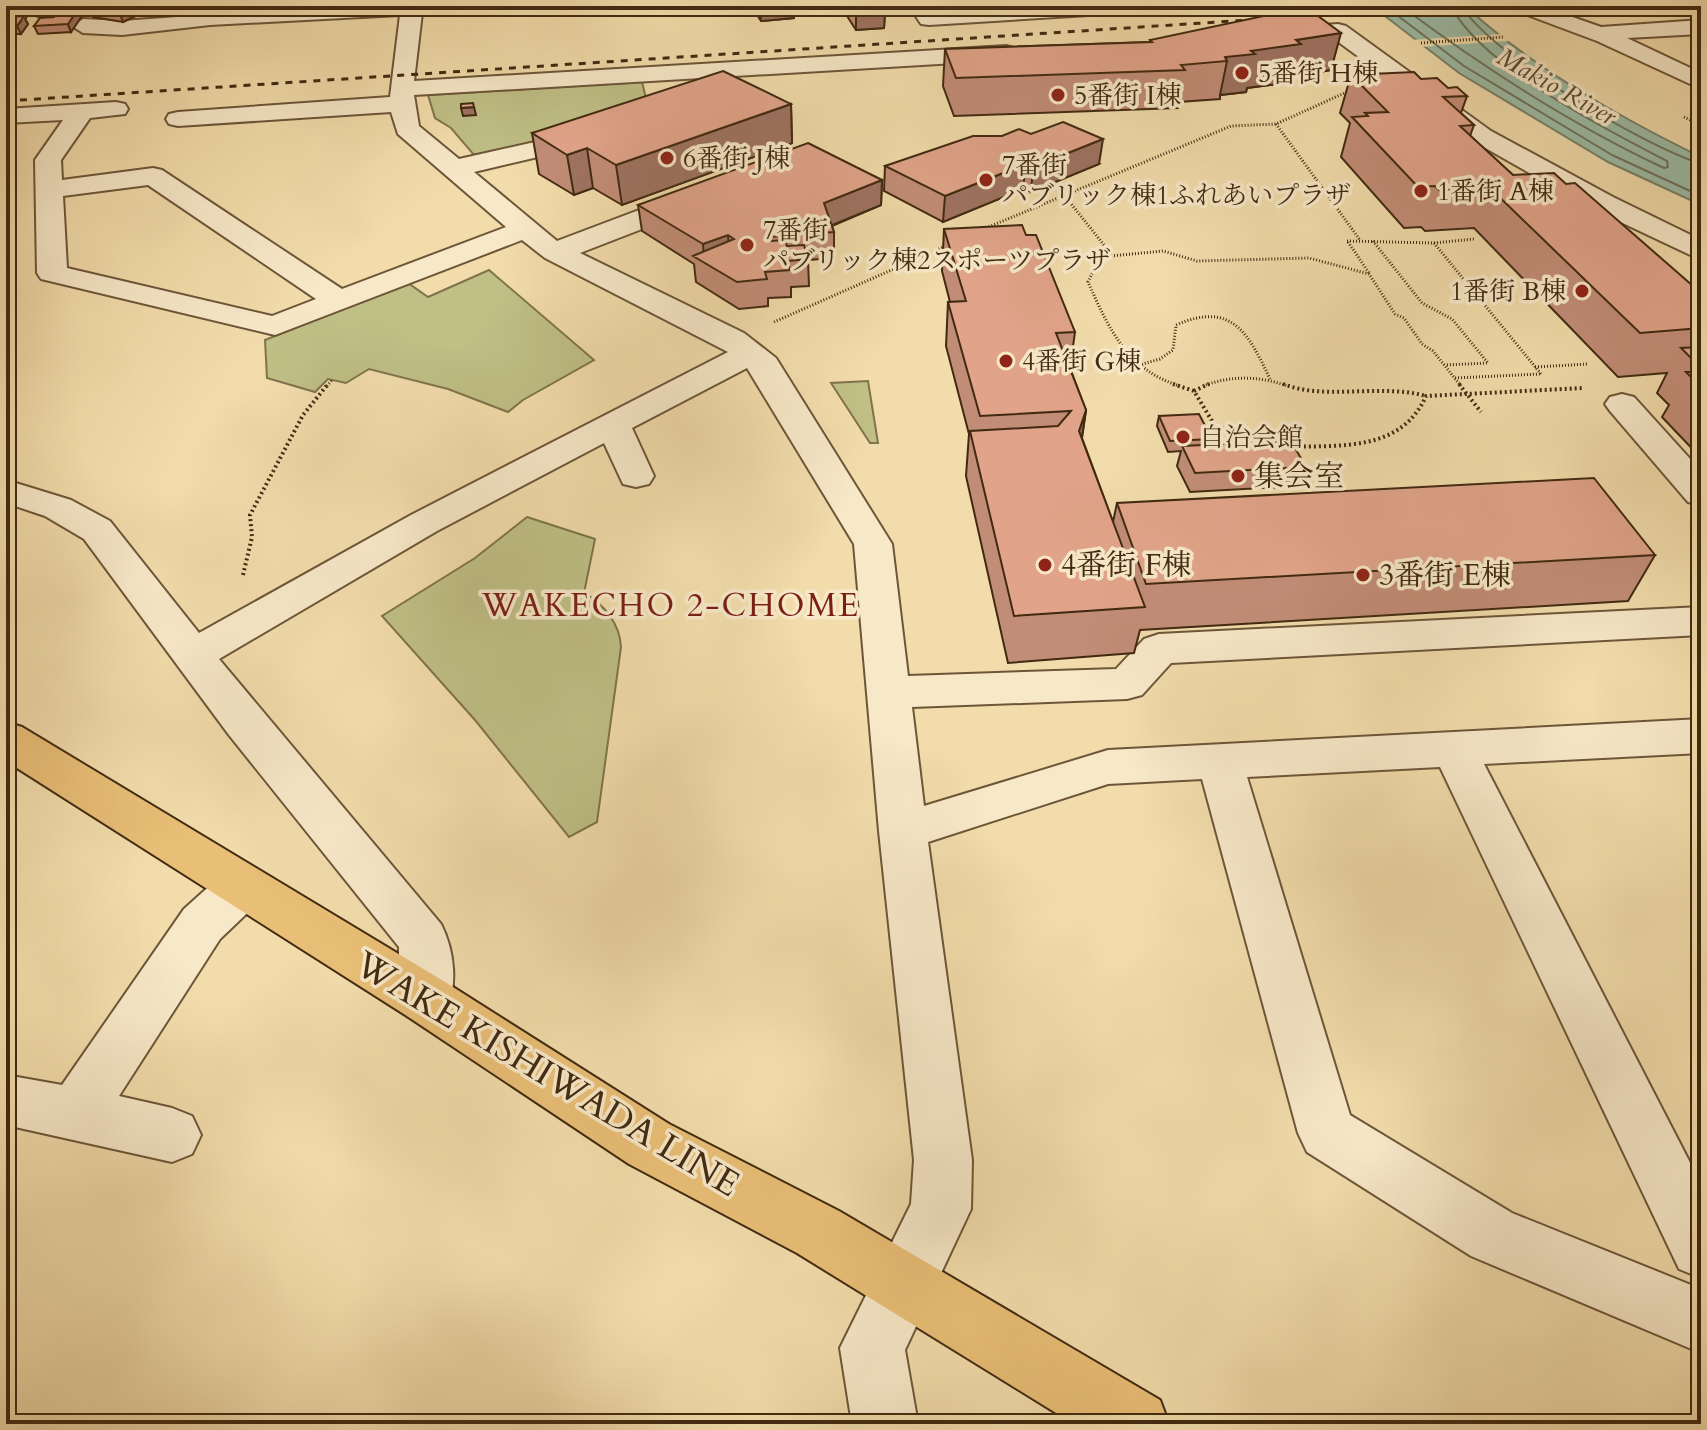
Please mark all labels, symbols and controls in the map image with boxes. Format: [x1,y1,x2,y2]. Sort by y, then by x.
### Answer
water label: Makio River [1491,39,1624,134]
place label: 5番街 H棟 [1258,56,1378,91]
marker: 5番街 H棟 [1233,64,1251,82]
place label: 5番街 I棟 [1074,78,1181,113]
marker: 5番街 I棟 [1049,86,1067,104]
place label: 6番街 J棟 [683,141,790,176]
place label: 7番街 パブリック棟1ふれあいプラザ [1002,148,1351,213]
marker: 6番街 J棟 [658,149,676,167]
marker: 7番街 パブリック棟1ふれあいプラザ [977,171,995,189]
place label: 1番街 A棟 [1437,174,1554,209]
marker: 1番街 A棟 [1412,182,1430,200]
place label: 7番街 パブリック棟2スポーツプラザ [763,213,1111,278]
marker: 7番街 パブリック棟2スポーツプラザ [738,236,756,254]
place label: 1番街 B棟 [1450,274,1566,309]
marker: 1番街 B棟 [1573,282,1591,300]
place label: 4番街 G棟 [1022,344,1141,379]
marker: 4番街 G棟 [997,352,1015,370]
place label: 自治会館 [1199,420,1303,455]
marker: 自治会館 [1174,428,1192,446]
place label: 集会室 [1254,456,1344,497]
marker: 集会室 [1229,467,1247,485]
place label: 4番街 F棟 [1061,545,1192,586]
place label: 3番街 E棟 [1379,555,1511,596]
marker: 4番街 F棟 [1036,556,1054,574]
marker: 3番街 E棟 [1354,566,1372,584]
district label: WAKECHO 2-CHOME [481,584,860,628]
street label: WAKE KISHIWADA LINE [345,939,749,1209]

